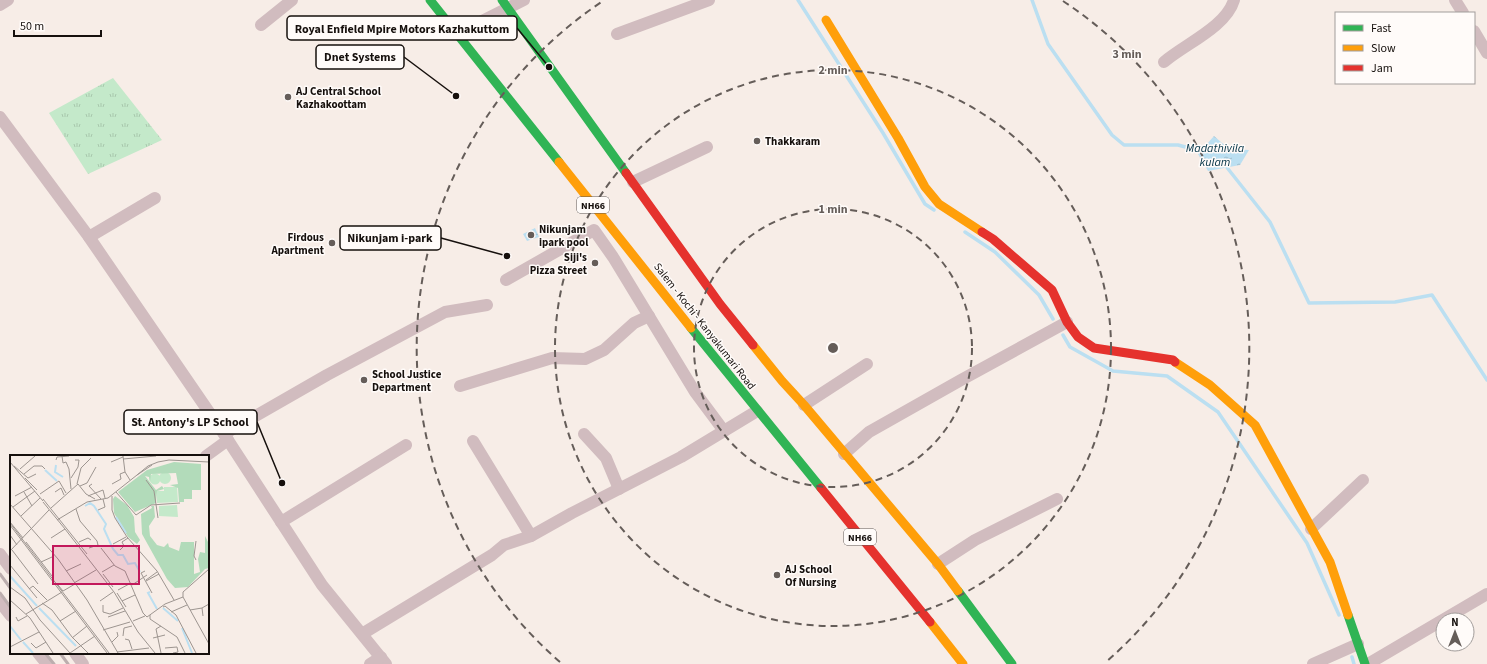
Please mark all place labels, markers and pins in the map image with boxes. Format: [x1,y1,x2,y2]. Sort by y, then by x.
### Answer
callout: Royal Enfield Mpire Motors Kazhakuttom [287,16,517,40]
callout: Dnet Systems [316,45,404,69]
place label: AJ Central School Kazhakoottam [295,84,382,112]
marker: AJ Central School Kazhakoottam [283,92,293,102]
place label: Thakkaram [765,134,820,149]
marker: Thakkaram [752,136,762,146]
place label: Nikunjam ipark pool [539,222,589,250]
callout: Nikunjam i-park [340,226,441,250]
place label: Firdous Apartment [270,230,325,258]
marker: Nikunjam ipark pool [526,230,536,240]
marker: Firdous Apartment [327,238,337,248]
place label: Siji's Pizza Street [530,250,588,278]
marker: Siji's Pizza Street [590,258,600,268]
centre of rings [826,341,840,355]
place label: School Justice Department [372,367,442,395]
marker: School Justice Department [359,375,369,385]
callout: St. Antony's LP School [124,410,257,434]
place label: AJ School Of Nursing [784,562,837,590]
marker: AJ School Of Nursing [772,570,782,580]

